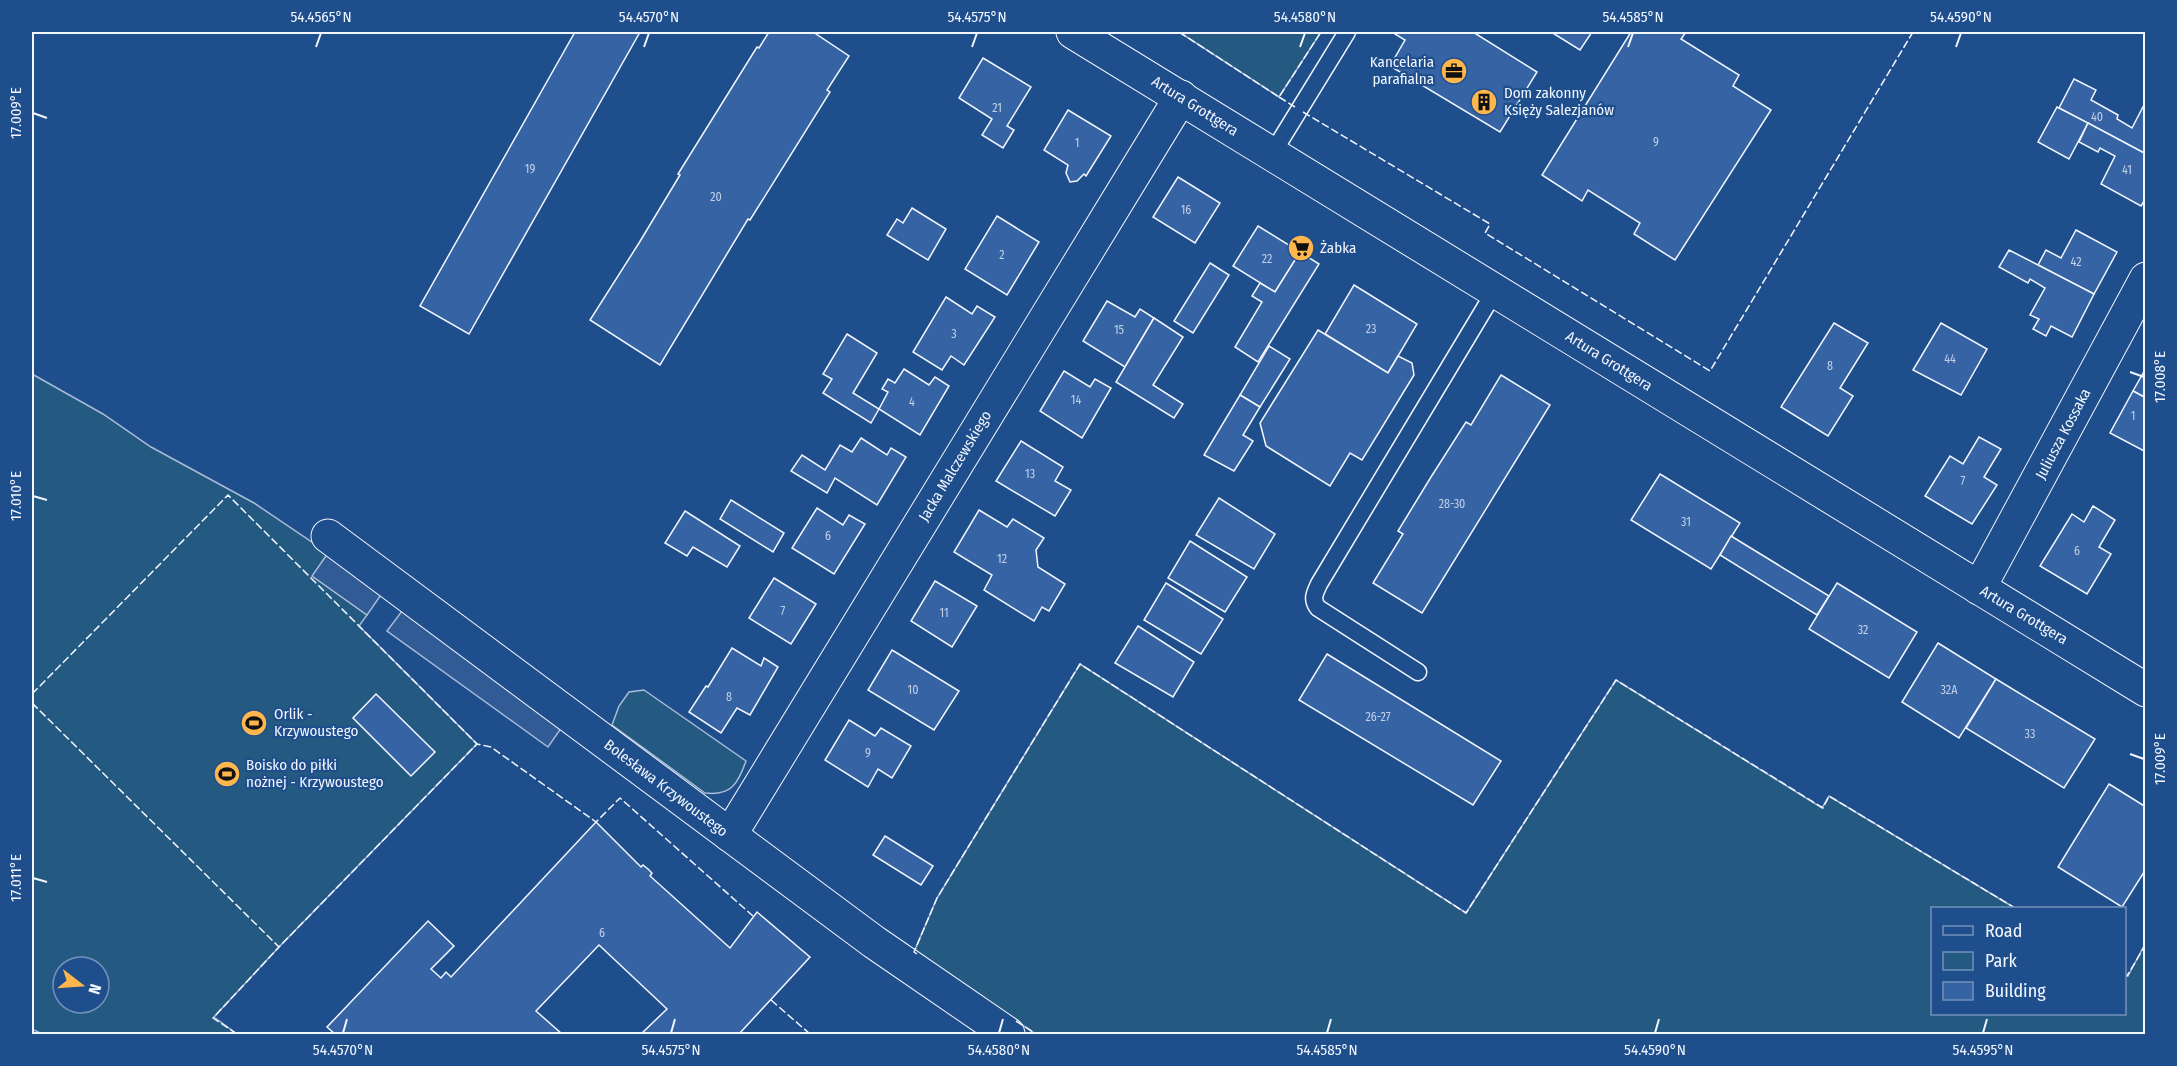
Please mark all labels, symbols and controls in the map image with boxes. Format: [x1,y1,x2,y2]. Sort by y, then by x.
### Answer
text: 54.4565°N [290,8,352,26]
text: 54.4570°N [619,8,679,26]
text: 54.4575°N [947,8,1007,26]
text: 54.4580°N [1274,8,1336,26]
text: 54.4585°N [1602,8,1664,26]
text: 54.4590°N [1930,8,1992,26]
place label: Kancelaria parafialna [1370,53,1434,88]
office icon: Kancelaria parafialna [1439,56,1469,86]
street label: Artura Grottgera [1148,72,1242,140]
place label: Dom zakonny Księży Salezjanów [1504,84,1614,119]
text: 17.009°E [7,87,25,139]
building icon: Dom zakonny Księży Salezjanów [1469,87,1499,117]
house number: 21 [992,101,1002,115]
house number: 40 [2091,110,2103,124]
house number: 9 [1653,135,1659,149]
house number: 1 [1075,136,1079,150]
house number: 19 [525,162,535,176]
house number: 41 [2122,163,2132,177]
house number: 20 [710,190,722,204]
house number: 16 [1181,203,1191,217]
supermarket icon: Żabka [1286,233,1316,263]
place label: Żabka [1320,239,1356,257]
house number: 2 [999,248,1005,262]
house number: 22 [1262,252,1272,266]
house number: 42 [2071,255,2081,269]
house number: 23 [1366,322,1376,336]
house number: 15 [1114,323,1125,337]
house number: 3 [951,327,957,341]
street label: Artura Grottgera [1562,327,1656,395]
text: 17.008°E [2151,351,2169,403]
house number: 44 [1944,352,1956,366]
house number: 8 [1827,359,1833,373]
street label: Juliusza Kossaka [2032,386,2094,482]
house number: 14 [1071,393,1081,407]
house number: 4 [909,395,915,409]
street label: Jacka Malczewskiego [915,407,995,525]
house number: 1 [2131,409,2135,423]
house number: 13 [1025,467,1035,481]
text: 17.010°E [7,471,25,521]
house number: 7 [1961,474,1966,488]
house number: 28-30 [1439,497,1465,511]
house number: 31 [1681,515,1691,529]
house number: 6 [825,529,831,543]
house number: 6 [2074,544,2080,558]
house number: 12 [997,552,1007,566]
street label: Artura Grottgera [1977,582,2071,648]
house number: 7 [781,604,786,618]
house number: 11 [939,606,949,620]
house number: 32 [1858,623,1868,637]
house number: 10 [908,683,918,697]
house number: 32A [1941,683,1958,697]
house number: 8 [726,690,732,704]
place label: Orlik - Krzywoustego [274,705,359,740]
sports icon: Orlik - Krzywoustego [239,708,269,738]
house number: 26-27 [1366,710,1391,724]
house number: 33 [2025,727,2035,741]
text: 17.009°E [2151,733,2169,785]
street label: Bolesława Krzywoustego [601,736,731,840]
house number: 9 [865,746,871,760]
place label: Boisko do piłki nożnej - Krzywoustego [246,756,384,791]
sports icon: Boisko do piłki nożnej - Krzywoustego [212,759,242,789]
text: 17.011°E [7,854,25,902]
legend [1931,907,2126,1015]
text: Road [1985,920,2022,942]
house number: 6 [599,926,605,940]
text: Park [1985,950,2018,972]
north arrow [51,955,111,1015]
text: Building [1985,980,2046,1002]
text: N [84,982,105,997]
text: 54.4570°N [313,1041,373,1059]
text: 54.4575°N [641,1041,701,1059]
text: 54.4580°N [968,1041,1030,1059]
text: 54.4585°N [1296,1041,1358,1059]
text: 54.4590°N [1624,1041,1686,1059]
text: 54.4595°N [1953,1041,2013,1059]

